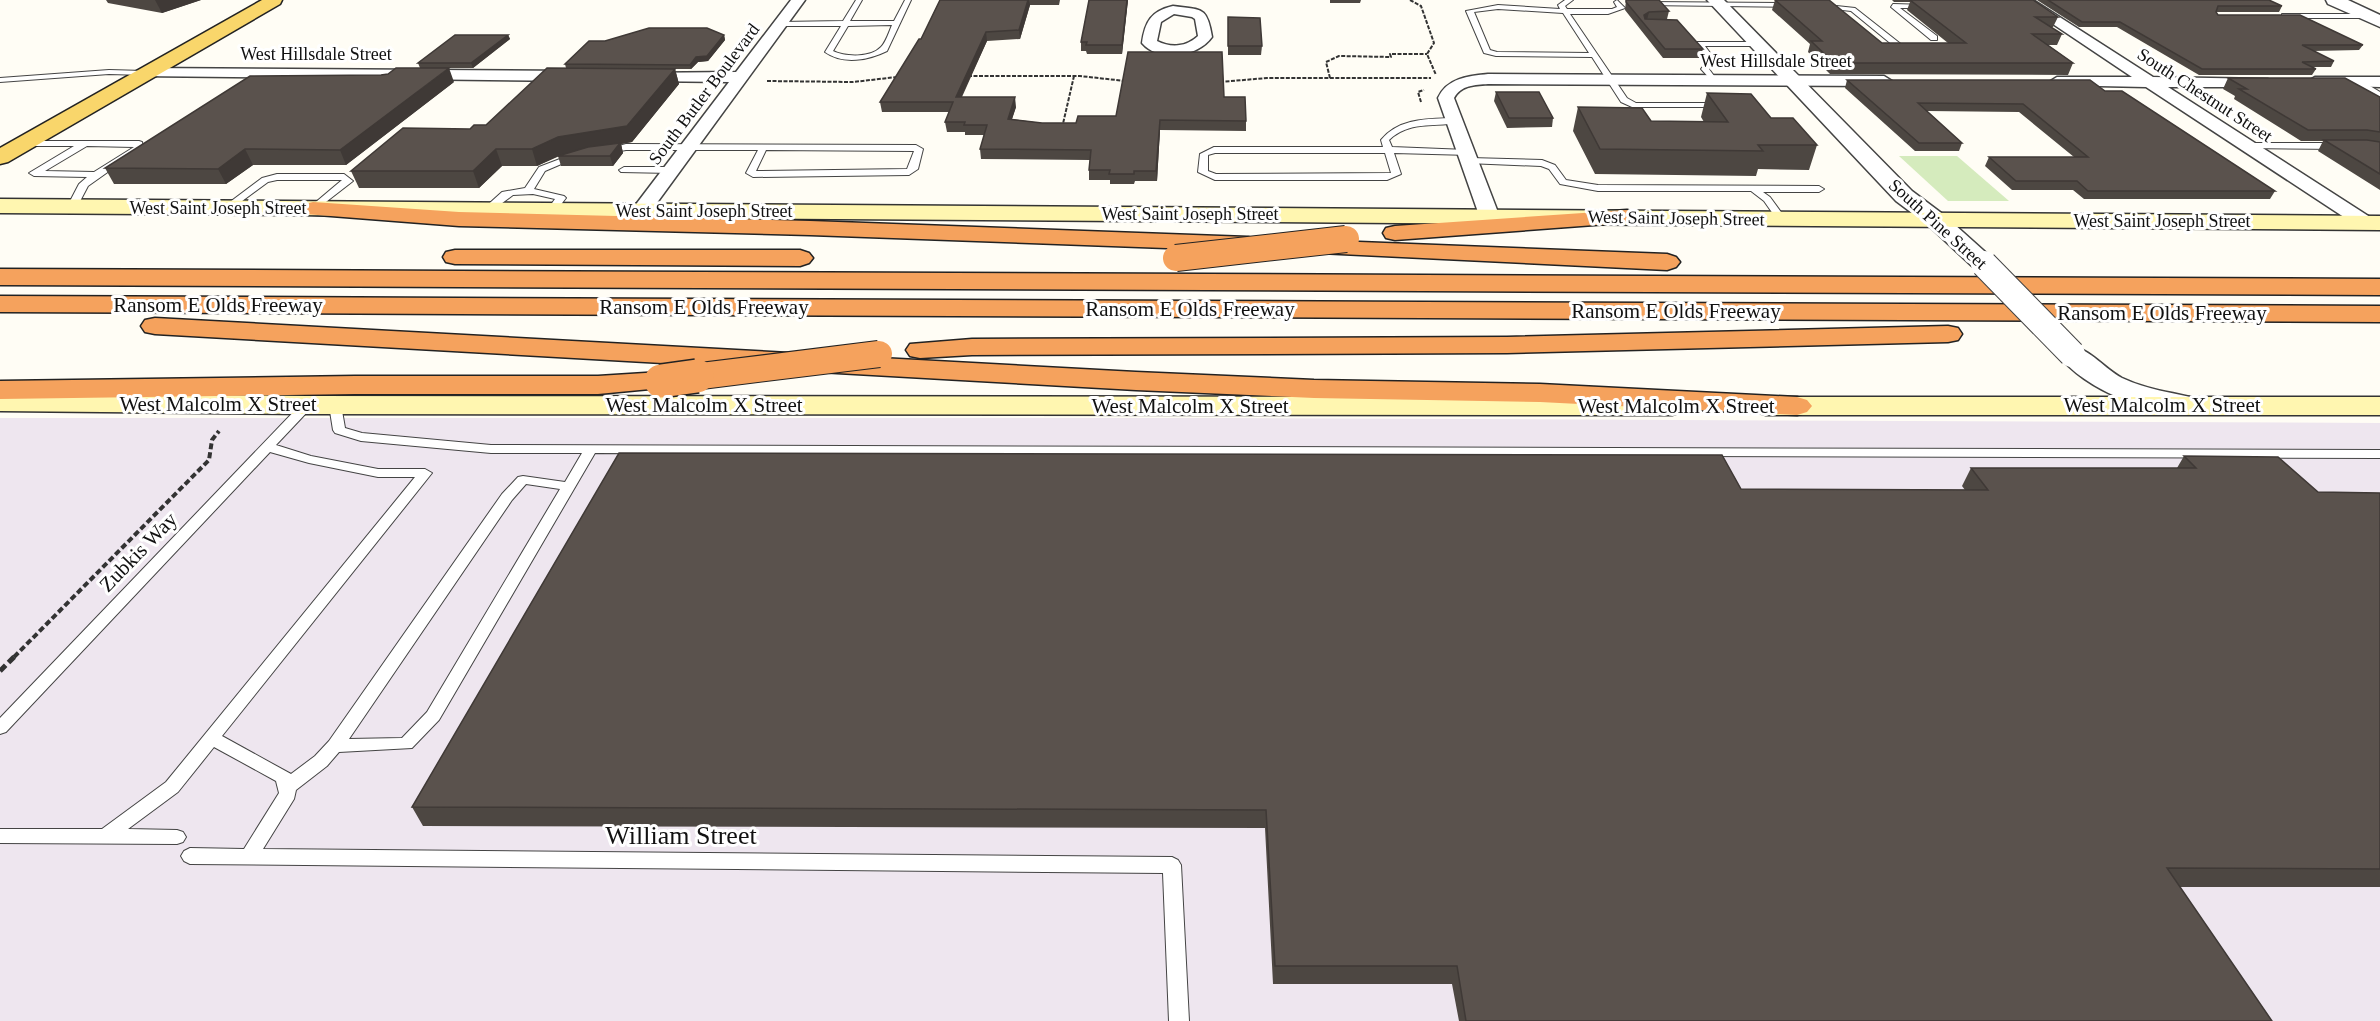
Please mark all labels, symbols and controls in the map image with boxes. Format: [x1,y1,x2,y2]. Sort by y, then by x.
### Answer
street label: South Butler Boulevard [645,20,763,168]
street label: West Hillsdale Street [240,44,392,64]
street label: South Chestnut Street [2134,44,2276,146]
street label: West Hillsdale Street [1700,51,1852,71]
street label: South Pine Street [1885,175,1991,273]
street label: West Saint Joseph Street [129,198,307,218]
street label: West Saint Joseph Street [615,201,793,221]
street label: West Saint Joseph Street [1101,204,1279,224]
street label: West Saint Joseph Street [1587,206,1765,230]
street label: West Saint Joseph Street [2073,211,2251,231]
street label: Ransom E Olds Freeway [113,293,323,317]
street label: Ransom E Olds Freeway [599,295,809,319]
street label: Ransom E Olds Freeway [1085,297,1295,321]
street label: Ransom E Olds Freeway [1571,299,1781,323]
street label: Ransom E Olds Freeway [2057,301,2267,325]
street label: West Malcolm X Street [119,392,317,416]
street label: West Malcolm X Street [605,393,803,417]
street label: West Malcolm X Street [2063,393,2261,417]
street label: West Malcolm X Street [1091,394,1289,418]
street label: West Malcolm X Street [1577,394,1775,418]
street label: Zubkis Way [94,507,182,597]
street label: William Street [605,821,757,850]

